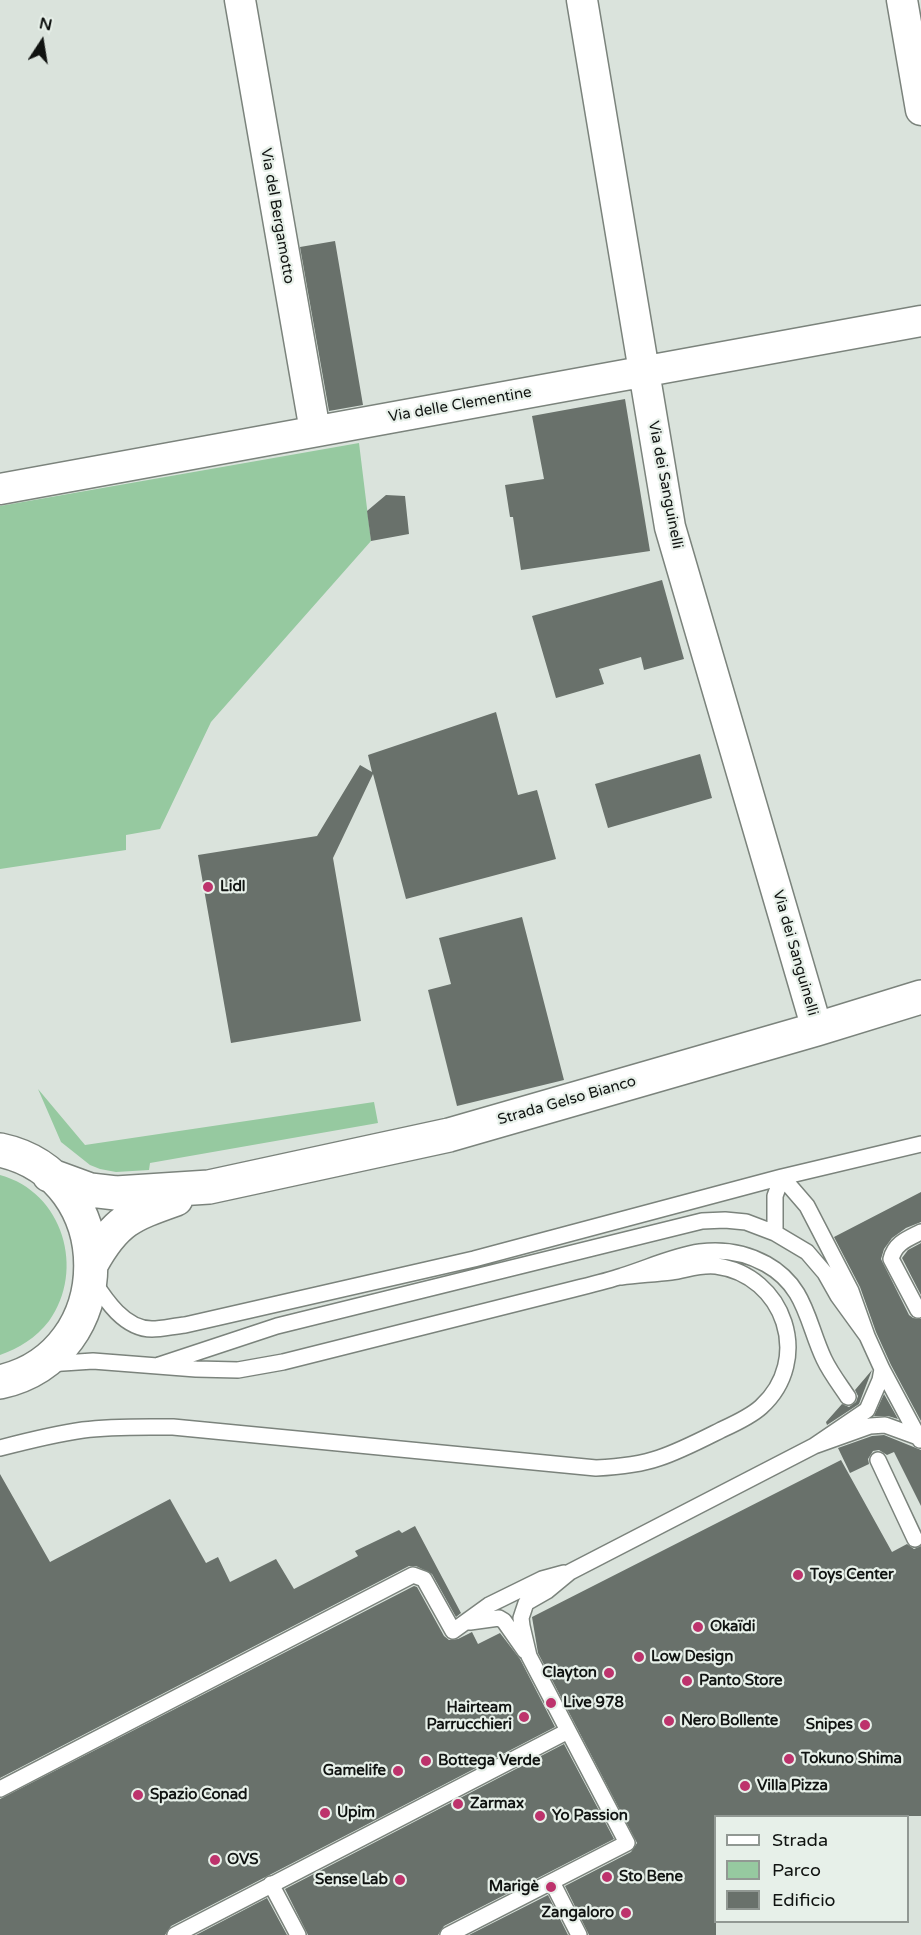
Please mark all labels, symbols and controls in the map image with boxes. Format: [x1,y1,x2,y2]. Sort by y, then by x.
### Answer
north arrow [12,12,72,72]
text: N [37,13,54,36]
street label: Via del Bergamotto [256,147,298,285]
street label: Via delle Clementine [387,384,533,426]
street label: Via dei Sanguinelli [644,420,686,550]
place label: Lidl [220,878,246,896]
marker: Lidl [201,880,215,894]
street label: Via dei Sanguinelli [768,888,822,1018]
street label: Strada Gelso Bianco [496,1073,638,1129]
place label: Toys Center [810,1566,894,1584]
marker: Toys Center [791,1568,805,1582]
place label: Okaïdi [710,1618,755,1636]
marker: Okaïdi [691,1620,705,1634]
place label: Low Design [651,1648,733,1666]
marker: Low Design [632,1650,646,1664]
place label: Clayton [542,1664,597,1682]
marker: Clayton [602,1666,616,1680]
place label: Panto Store [699,1672,782,1690]
marker: Panto Store [680,1674,694,1688]
place label: Live 978 [563,1694,624,1712]
marker: Live 978 [544,1696,558,1710]
place label: Hairteam Parrucchieri [426,1699,512,1734]
marker: Hairteam Parrucchieri [517,1710,531,1724]
place label: Nero Bollente [681,1712,778,1730]
marker: Nero Bollente [662,1714,676,1728]
place label: Snipes [806,1716,853,1734]
marker: Snipes [858,1718,872,1732]
place label: Tokuno Shima [801,1750,902,1768]
place label: Bottega Verde [438,1752,541,1770]
marker: Tokuno Shima [782,1752,796,1766]
marker: Bottega Verde [419,1754,433,1768]
place label: Gamelife [323,1762,386,1780]
marker: Gamelife [391,1764,405,1778]
place label: Villa Pizza [757,1777,828,1795]
marker: Villa Pizza [738,1779,752,1793]
place label: Spazio Conad [150,1786,248,1804]
marker: Spazio Conad [131,1788,145,1802]
place label: Zarmax [470,1795,524,1813]
marker: Zarmax [451,1797,465,1811]
place label: Upim [337,1804,375,1822]
marker: Upim [318,1806,332,1820]
place label: Yo Passion [552,1807,628,1825]
marker: Yo Passion [533,1809,547,1823]
legend [714,1815,909,1923]
text: Strada [772,1829,828,1851]
place label: OVS [227,1851,259,1869]
marker: OVS [208,1853,222,1867]
text: Parco [772,1859,821,1881]
place label: Sto Bene [619,1868,683,1886]
marker: Sto Bene [600,1870,614,1884]
place label: Sense Lab [315,1871,388,1889]
marker: Sense Lab [393,1873,407,1887]
place label: Marigè [489,1878,539,1896]
marker: Marigè [544,1880,558,1894]
text: Edificio [772,1889,836,1911]
place label: Zangaloro [541,1904,614,1922]
marker: Zangaloro [619,1906,633,1920]

